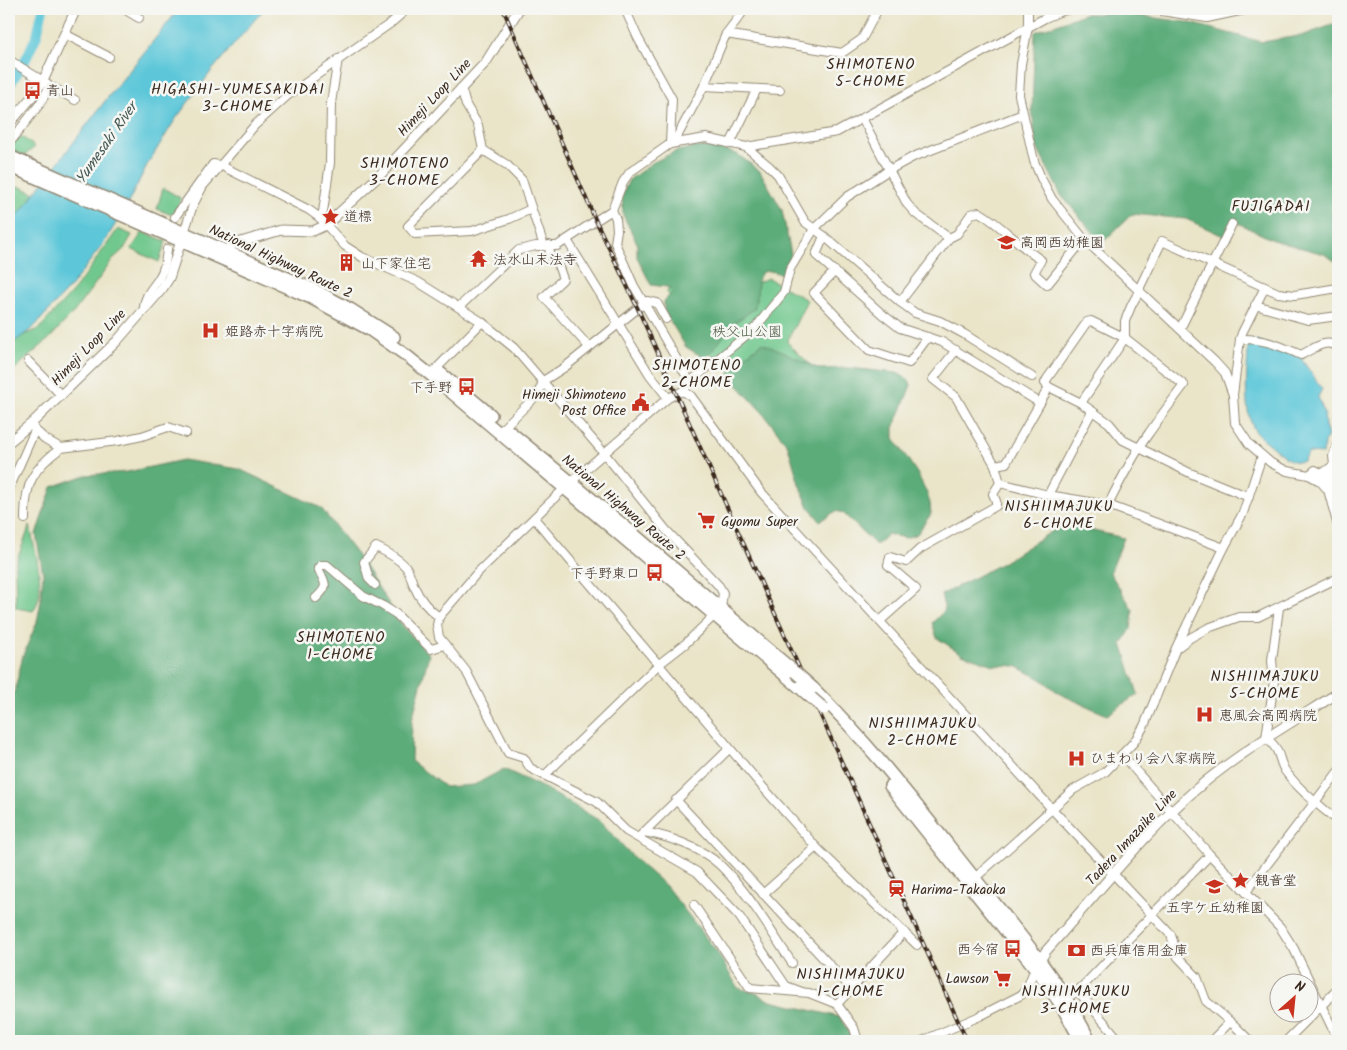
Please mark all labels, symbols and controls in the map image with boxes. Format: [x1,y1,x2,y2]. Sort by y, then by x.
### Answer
street label: Himeji Loop Line [393,53,477,142]
district label: SHIMOTENO 5-CHOME [827,53,915,94]
district label: HIGASHI-YUMESAKIDAI 3-CHOME [151,78,325,119]
bus stop icon: 青山 [22,80,42,100]
place label: 青山 [46,80,74,102]
water label: Yumesaki River [70,95,146,189]
district label: SHIMOTENO 3-CHOME [361,152,449,193]
district label: FUJIGADAI [1231,195,1311,219]
place icon: 道標 [320,206,340,226]
place label: 道標 [344,206,372,228]
street label: National Highway Route 2 [205,219,356,305]
school or university icon: 高岡西幼稚園 [996,232,1016,252]
place label: 高岡西幼稚園 [1020,232,1104,254]
temple icon: 法水山末法寺 [469,249,489,269]
place label: 法水山末法寺 [493,249,577,271]
building icon: 山下家住宅 [337,253,357,273]
place label: 山下家住宅 [361,253,431,275]
street label: Himeji Loop Line [46,304,132,391]
hospital icon: 姫路赤十字病院 [201,321,221,341]
place label: 姫路赤十字病院 [225,321,323,343]
park label: 秩父山公園 [712,321,782,343]
district label: SHIMOTENO 2-CHOME [653,354,741,395]
place label: 下手野 [410,377,452,399]
bus stop icon: 下手野 [456,377,476,397]
place label: Himeji Shimoteno Post Office [522,384,627,422]
public building icon: Himeji Shimoteno Post Office [630,392,650,412]
street label: National Highway Route 2 [557,449,690,566]
district label: NISHIIMAJUKU 6-CHOME [1005,495,1113,536]
supermarket icon: Gyomu Super [697,511,717,531]
place label: Gyomu Super [721,511,799,533]
place label: 下手野東口 [570,563,640,585]
bus stop icon: 下手野東口 [644,563,664,583]
district label: SHIMOTENO 1-CHOME [297,626,385,667]
district label: NISHIIMAJUKU 5-CHOME [1211,665,1319,706]
hospital icon: 恵風会高岡病院 [1195,705,1215,725]
place label: 恵風会高岡病院 [1219,705,1317,727]
district label: NISHIIMAJUKU 2-CHOME [869,712,977,753]
hospital icon: ひまわり会八家病院 [1066,748,1086,768]
place label: ひまわり会八家病院 [1090,748,1216,770]
street label: Tadera Imazaike Line [1081,784,1183,891]
place icon: 観音堂 [1231,870,1251,890]
place label: 観音堂 [1255,870,1297,892]
school or university icon: 五字ケ丘幼稚園 [1205,877,1225,897]
station icon: Harima-Takaoka [887,879,907,899]
place label: Harima-Takaoka [911,879,1006,901]
place label: 五字ケ丘幼稚園 [1166,897,1264,919]
place label: 西今宿 [957,939,999,961]
bus stop icon: 西今宿 [1003,939,1023,959]
bank icon: 西兵庫信用金庫 [1066,940,1086,960]
place label: 西兵庫信用金庫 [1090,940,1188,962]
district label: NISHIIMAJUKU 1-CHOME [797,963,905,1004]
place label: Lawson [946,968,989,990]
supermarket icon: Lawson [993,968,1013,988]
north arrow [1270,972,1320,1022]
text: N [1291,975,1309,999]
district label: NISHIIMAJUKU 3-CHOME [1022,980,1130,1021]

